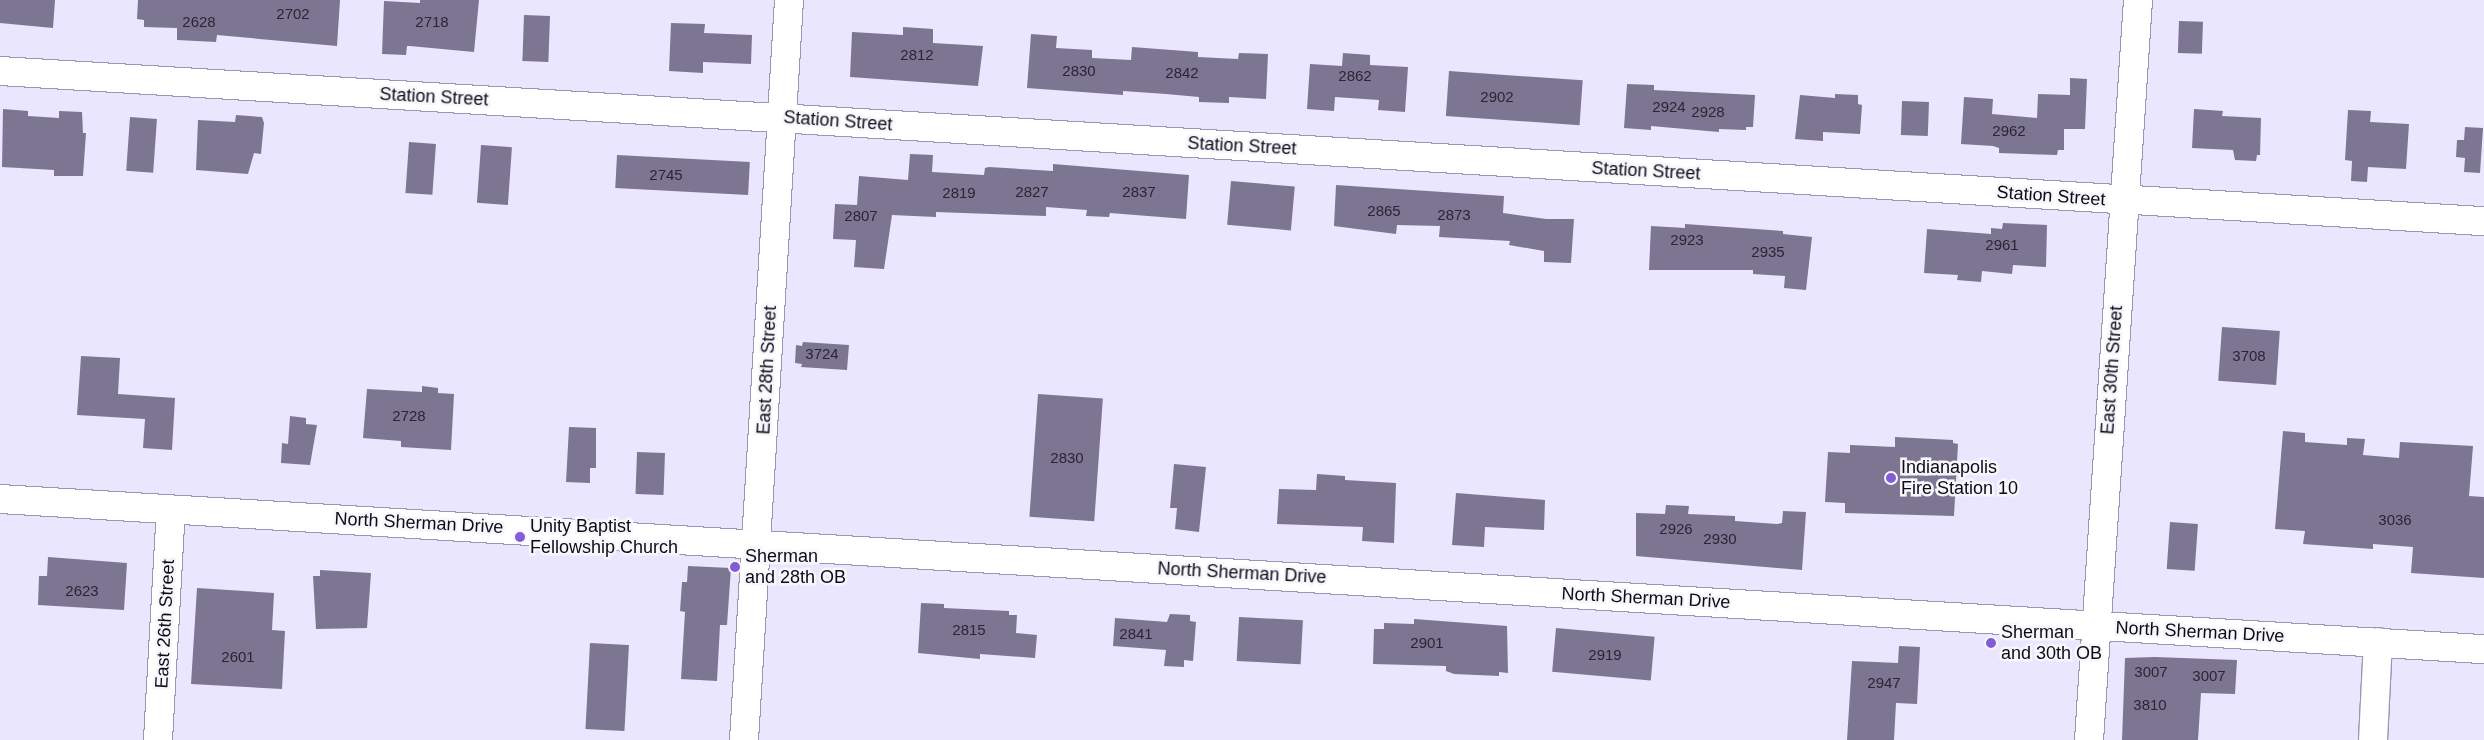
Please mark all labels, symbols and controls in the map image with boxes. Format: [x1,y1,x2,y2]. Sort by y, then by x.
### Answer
house number: 2702 [276,5,310,23]
house number: 2628 [182,13,216,31]
house number: 2718 [415,13,449,31]
house number: 2812 [900,46,934,64]
house number: 2830 [1062,62,1096,80]
house number: 2842 [1165,64,1199,82]
house number: 2862 [1338,67,1372,85]
street label: Station Street [379,83,489,111]
house number: 2902 [1480,88,1514,106]
house number: 2924 [1652,98,1686,116]
house number: 2928 [1691,103,1725,121]
street label: Station Street [783,106,893,136]
house number: 2962 [1992,122,2026,140]
street label: Station Street [1187,132,1297,160]
street label: Station Street [1591,157,1701,185]
house number: 2745 [649,166,683,184]
street label: Station Street [1996,181,2106,211]
house number: 2827 [1015,183,1049,201]
house number: 2837 [1122,183,1156,201]
house number: 2819 [942,184,976,202]
house number: 2865 [1367,202,1401,220]
house number: 2873 [1437,206,1471,224]
house number: 2807 [844,207,878,225]
house number: 2923 [1670,231,1704,249]
house number: 2961 [1985,236,2019,254]
house number: 2935 [1751,243,1785,261]
street label: East 28th Street [753,305,781,435]
street label: East 30th Street [2097,305,2127,435]
house number: 3724 [805,345,839,363]
house number: 3708 [2232,347,2266,365]
house number: 2728 [392,407,426,425]
house number: 2830 [1050,449,1084,467]
place label: Indianapolis Fire Station 10 [1901,457,2018,499]
marker: Indianapolis Fire Station 10 [1885,472,1897,484]
street label: North Sherman Drive [334,508,504,538]
house number: 3036 [2378,511,2412,529]
place label: Unity Baptist Fellowship Church [530,516,678,558]
house number: 2926 [1659,520,1693,538]
house number: 2930 [1703,530,1737,548]
marker: Unity Baptist Fellowship Church [514,531,526,543]
place label: Sherman and 28th OB [745,546,846,588]
street label: North Sherman Drive [1157,558,1327,588]
street label: East 26th Street [151,559,179,689]
marker: Sherman and 28th OB [729,561,741,573]
house number: 2623 [65,582,99,600]
street label: North Sherman Drive [1561,583,1731,613]
street label: North Sherman Drive [2115,617,2285,647]
house number: 2815 [952,621,986,639]
place label: Sherman and 30th OB [2001,622,2102,664]
house number: 2841 [1119,625,1153,643]
house number: 2901 [1410,634,1444,652]
marker: Sherman and 30th OB [1985,637,1997,649]
house number: 2919 [1588,646,1622,664]
house number: 2601 [221,648,255,666]
house number: 3007 [2134,663,2168,681]
house number: 3007 [2192,667,2226,685]
house number: 2947 [1867,674,1901,692]
house number: 3810 [2133,696,2167,714]

